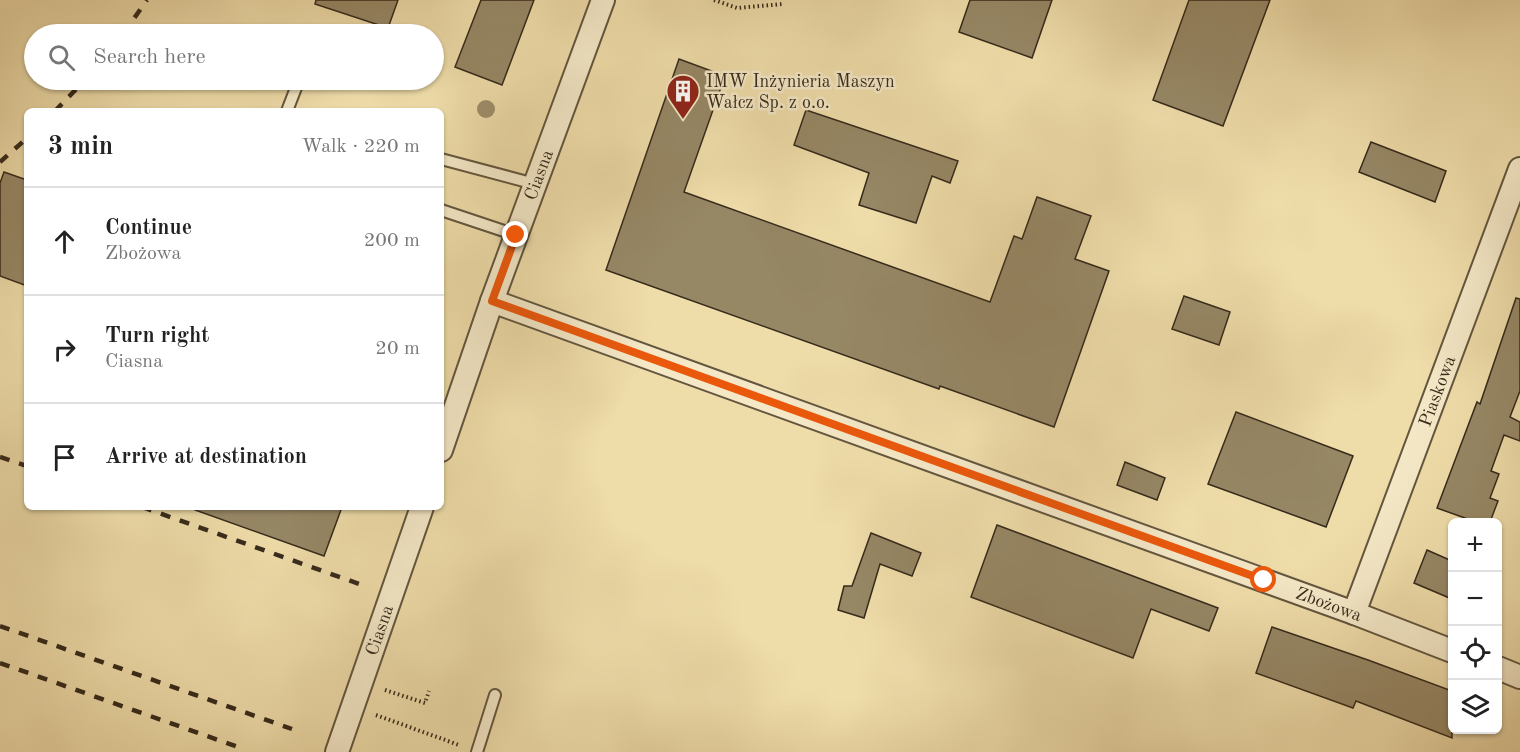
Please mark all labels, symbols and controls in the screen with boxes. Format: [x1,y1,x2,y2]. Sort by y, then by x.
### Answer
search box [24,24,444,90]
icon: search [45,41,78,74]
text: Search here [93,46,206,68]
building icon: IMW Inżynieria Maszyn Wałcz Sp. z o.o. [665,73,701,120]
place label: IMW Inżynieria Maszyn Wałcz Sp. z o.o. [706,73,895,112]
text: 3 min [48,134,113,160]
text: Walk · 220 m [301,137,420,157]
street label: Ciasna [522,147,557,203]
text: Continue [105,217,192,239]
route end [502,221,528,247]
icon: ahead [48,225,81,258]
text: 200 m [364,231,420,251]
text: Zbożowa [105,244,181,264]
text: Turn right [105,325,209,347]
icon: right [48,333,81,366]
text: 20 m [375,339,420,359]
text: Ciasna [105,352,163,372]
street label: Piaskowa [1417,353,1459,429]
icon: arrive [48,441,81,474]
text: Arrive at destination [105,446,307,468]
map controls [1448,518,1502,734]
button: + [1448,518,1502,572]
route start [1250,566,1276,592]
button: − [1448,572,1502,626]
street label: Zbożowa [1293,585,1364,625]
street label: Ciasna [363,603,397,658]
button: locate [1448,626,1502,680]
button: layers [1448,680,1502,734]

